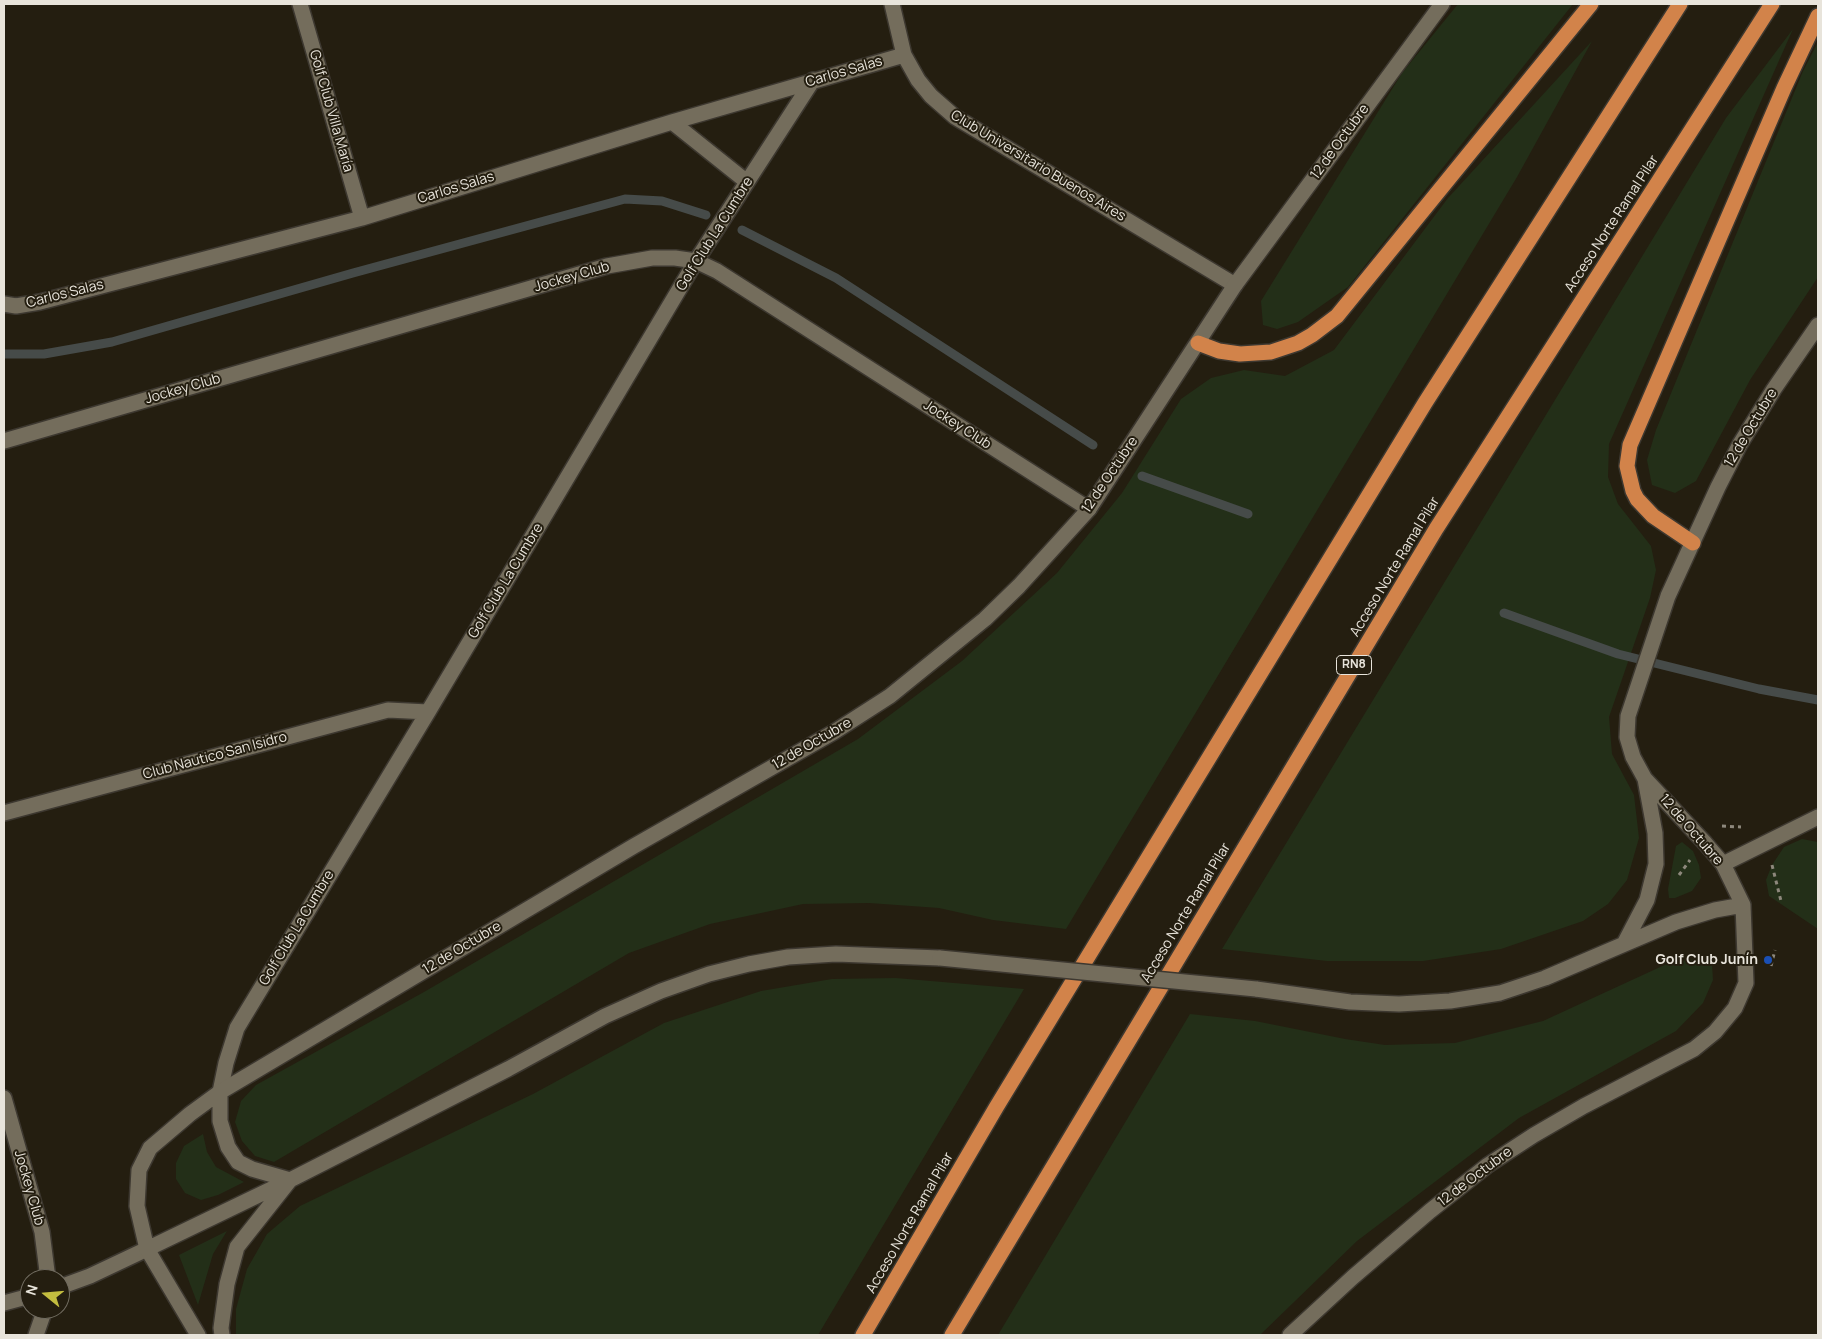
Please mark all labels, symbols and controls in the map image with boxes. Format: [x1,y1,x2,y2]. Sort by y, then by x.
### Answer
street label: Golf Club Villa María [306,48,356,174]
street label: Carlos Salas [804,53,884,91]
street label: 12 de Octubre [1307,101,1373,183]
street label: Club Universitario Buenos Aires [947,107,1129,225]
street label: Acceso Norte Ramal Pilar [1561,152,1663,296]
street label: Carlos Salas [416,168,496,208]
street label: Golf Club La Cumbre [673,174,757,294]
street label: Jockey Club [532,258,612,296]
street label: Carlos Salas [25,276,105,312]
street label: Jockey Club [143,370,223,408]
street label: 12 de Octubre [1721,386,1781,470]
street label: Jockey Club [920,397,994,453]
street label: 12 de Octubre [1078,434,1142,516]
street label: Acceso Norte Ramal Pilar [1347,494,1443,640]
street label: Golf Club La Cumbre [465,520,547,642]
road number: RN8 [1336,656,1372,674]
street label: 12 de Octubre [769,715,855,773]
street label: Club Nautico San Isidro [141,729,289,783]
street label: 12 de Octubre [1656,791,1726,869]
street label: Acceso Norte Ramal Pilar [1138,840,1234,986]
street label: Golf Club La Cumbre [256,867,338,989]
street label: 12 de Octubre [420,918,504,978]
place label: Golf Club Junín [1655,952,1758,968]
marker: Golf Club Junín [1762,954,1774,966]
street label: 12 de Octubre [1435,1144,1515,1210]
street label: Jockey Club [10,1148,48,1228]
street label: Acceso Norte Ramal Pilar [863,1150,957,1296]
north arrow [20,1269,70,1319]
text: N [21,1282,42,1297]

